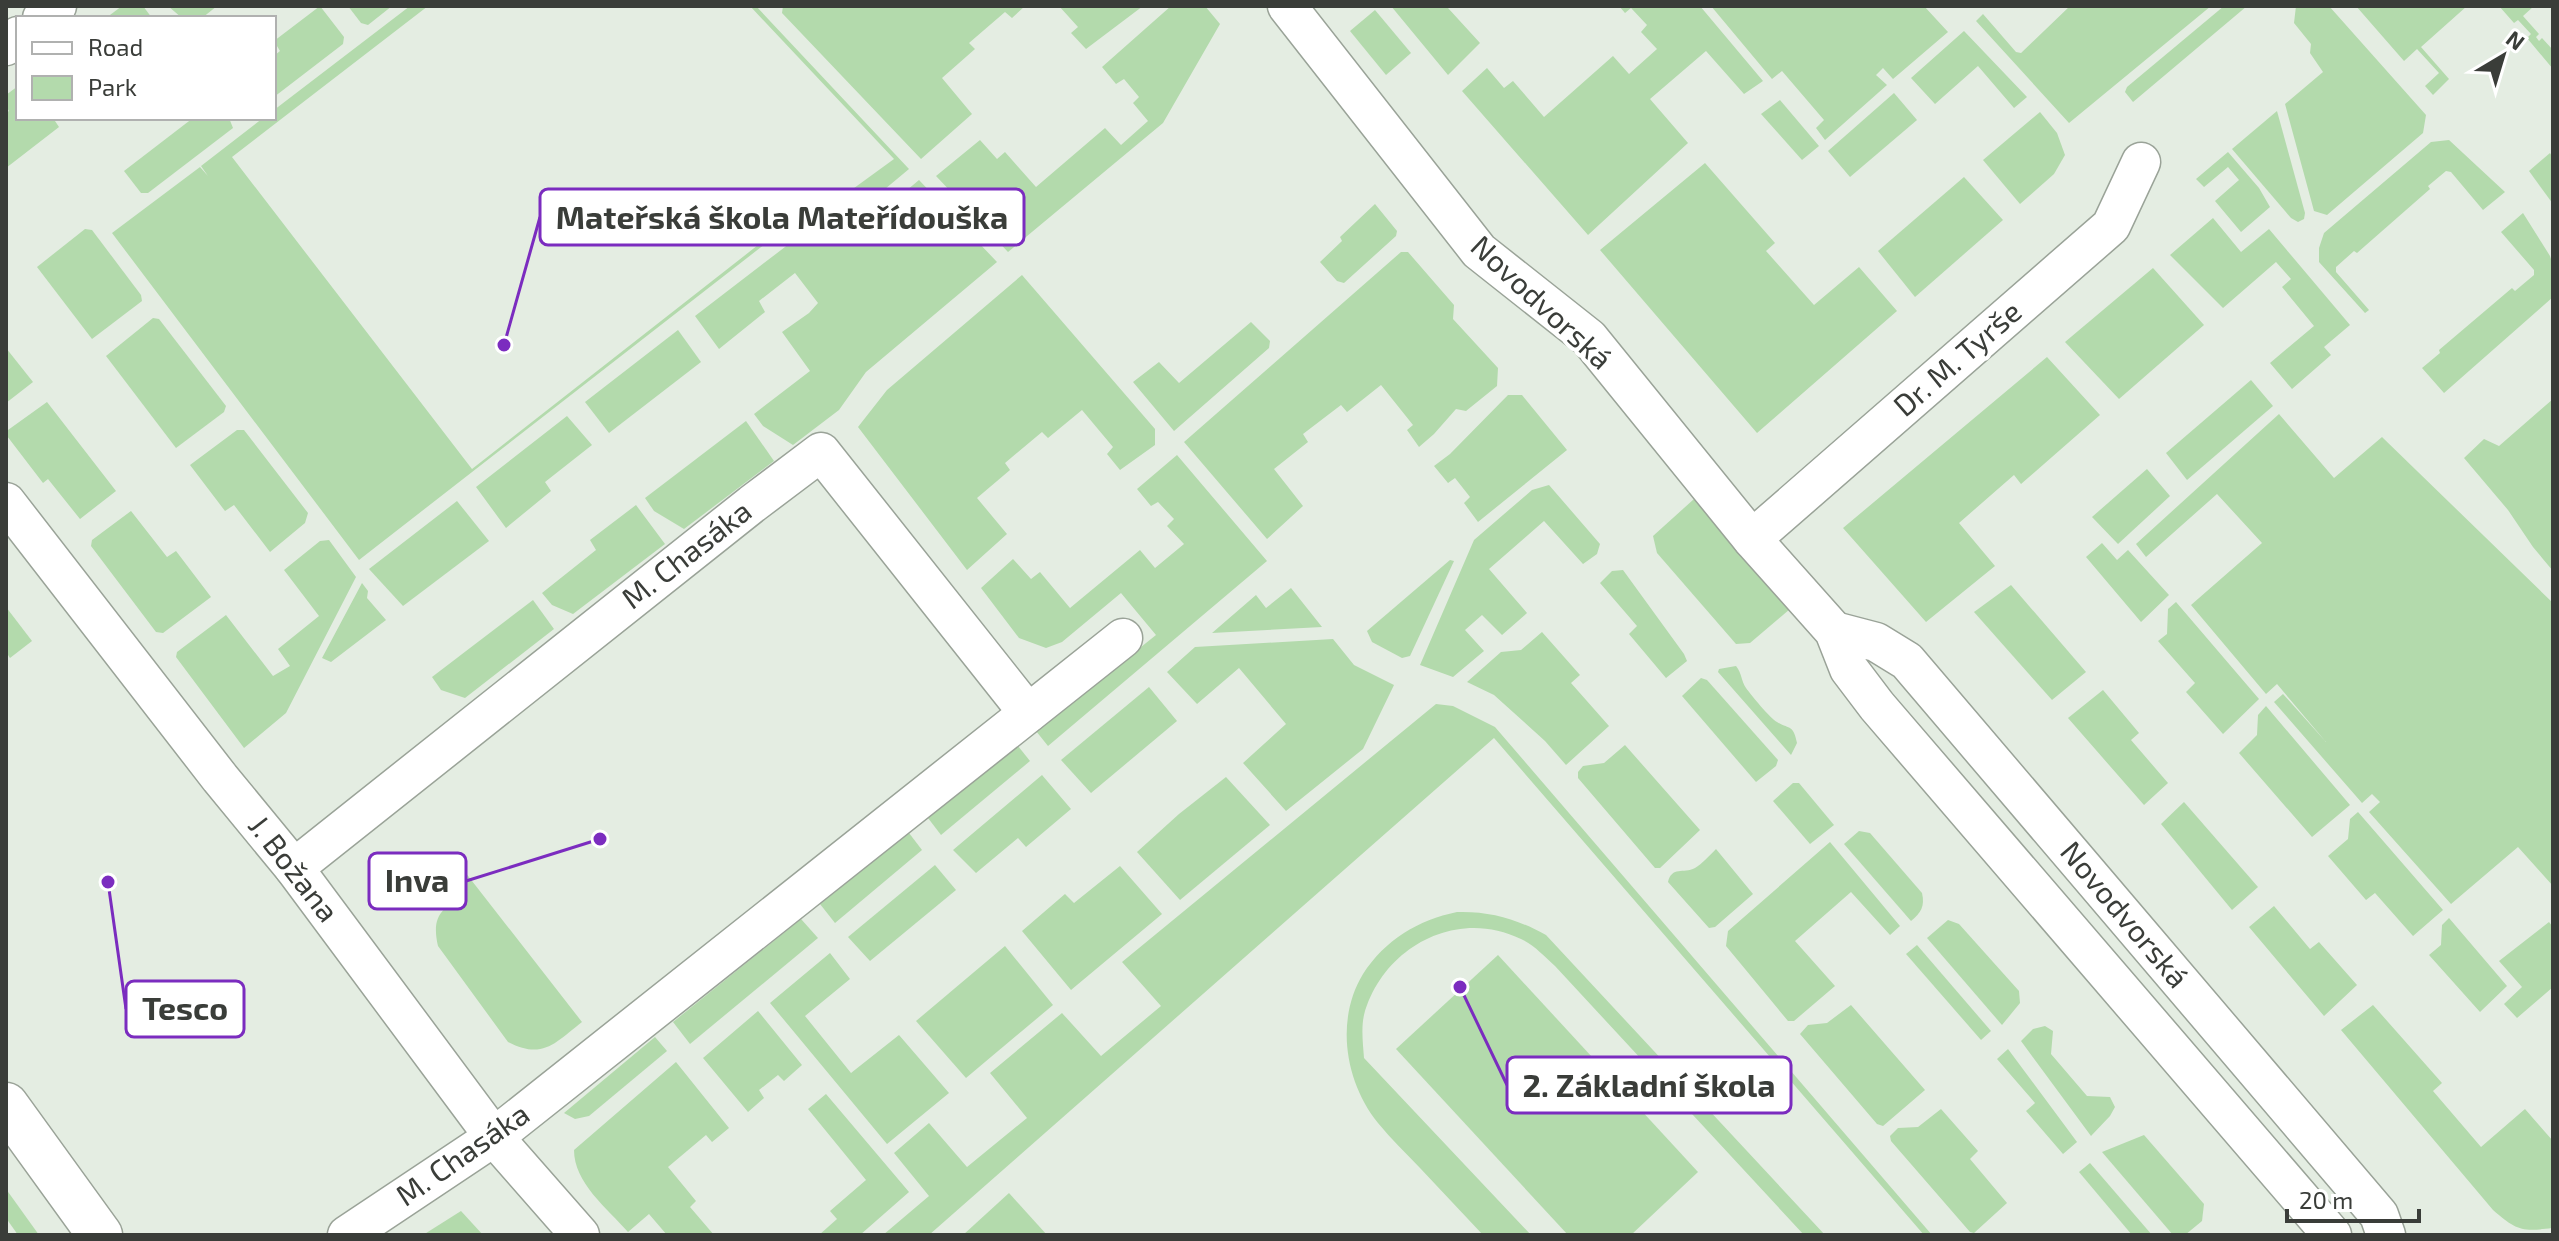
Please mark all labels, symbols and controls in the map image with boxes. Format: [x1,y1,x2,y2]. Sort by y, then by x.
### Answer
legend [16,16,276,120]
north arrow [2463,16,2543,96]
text: N [2502,24,2530,55]
text: Road [88,32,143,61]
text: Park [88,72,137,101]
callout: Mateřská škola Mateřídouška [540,189,1024,245]
text: Mateřská škola Mateřídouška [556,197,1008,235]
street label: Novodvorská [1464,227,1620,376]
street label: Dr. M. Tyrše [1885,292,2028,423]
street label: M. Chasáka [614,492,758,615]
street label: J. Božana [242,807,347,928]
street label: Novodvorská [2054,833,2197,994]
callout: Inva [369,853,466,909]
text: Inva [385,860,449,898]
callout: Tesco [126,981,244,1037]
text: Tesco [142,988,228,1026]
callout: 2. Základní škola [1507,1057,1791,1113]
text: 2. Základní škola [1523,1065,1775,1103]
street label: M. Chasáka [388,1094,535,1212]
scale bar [2287,1173,2419,1223]
text: 20 m [2299,1185,2353,1214]

